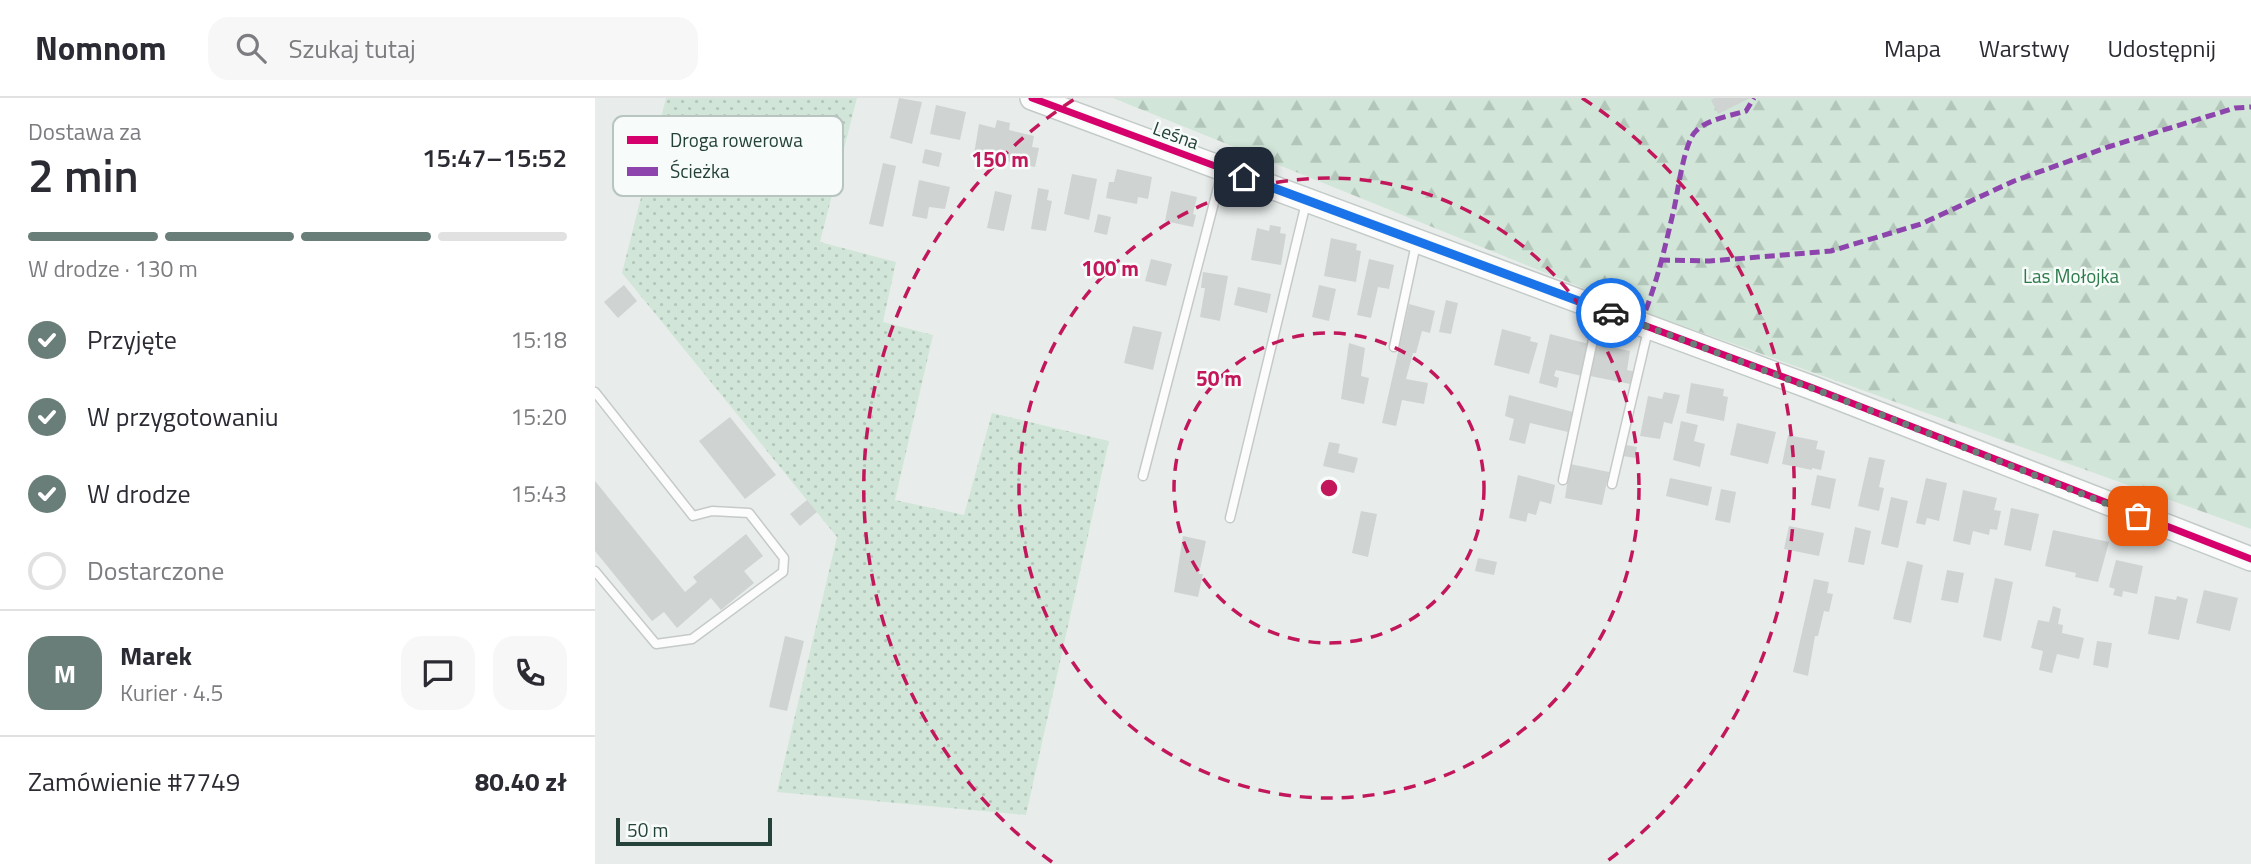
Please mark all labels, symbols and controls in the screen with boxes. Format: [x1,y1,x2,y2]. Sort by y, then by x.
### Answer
search box [208,17,698,80]
text: Nomnom [35,23,166,73]
icon: search [232,29,270,67]
text: Szukaj tutaj [288,29,416,68]
text: Mapa [1884,30,1941,66]
text: Warstwy [1979,30,2070,66]
text: Udostępnij [2108,30,2216,66]
street label: Leśna [1149,113,1204,156]
text: Dostawa za [28,114,141,149]
legend [613,116,843,196]
text: Droga rowerowa [670,125,803,154]
text: 15:47–15:52 [422,138,567,177]
text: 2 min [28,140,139,210]
text: 150 m [971,143,1029,175]
pin [1214,147,1274,207]
text: Ścieżka [670,156,730,185]
icon: home [1225,158,1263,196]
text: W drodze · 130 m [28,251,198,286]
text: 100 m [1081,252,1139,284]
park label: Las Mołojka [2023,261,2120,290]
courier [1576,278,1646,348]
icon: car [1592,294,1630,332]
text: Przyjęte [87,320,177,359]
icon: check [28,321,66,359]
text: 15:18 [510,322,567,357]
text: 50 m [1196,362,1242,394]
text: W przygotowaniu [87,397,278,436]
icon: check [28,398,66,436]
text: 15:20 [510,399,567,434]
text: W drodze [87,474,191,513]
icon: check [28,475,66,513]
text: 15:43 [510,476,567,511]
centre of rings [1317,476,1341,500]
pin [2108,486,2168,546]
icon: bag [2119,497,2157,535]
text: Dostarczone [87,551,224,590]
text: Marek [120,636,192,675]
button: chat [401,636,475,710]
button: phone [493,636,567,710]
text: M [54,654,76,693]
text: Kurier · 4.5 [120,675,223,710]
text: Zamówienie #7749 [28,762,240,801]
text: 80.40 zł [475,762,567,801]
scale bar [616,815,772,847]
text: 50 m [627,815,668,844]

